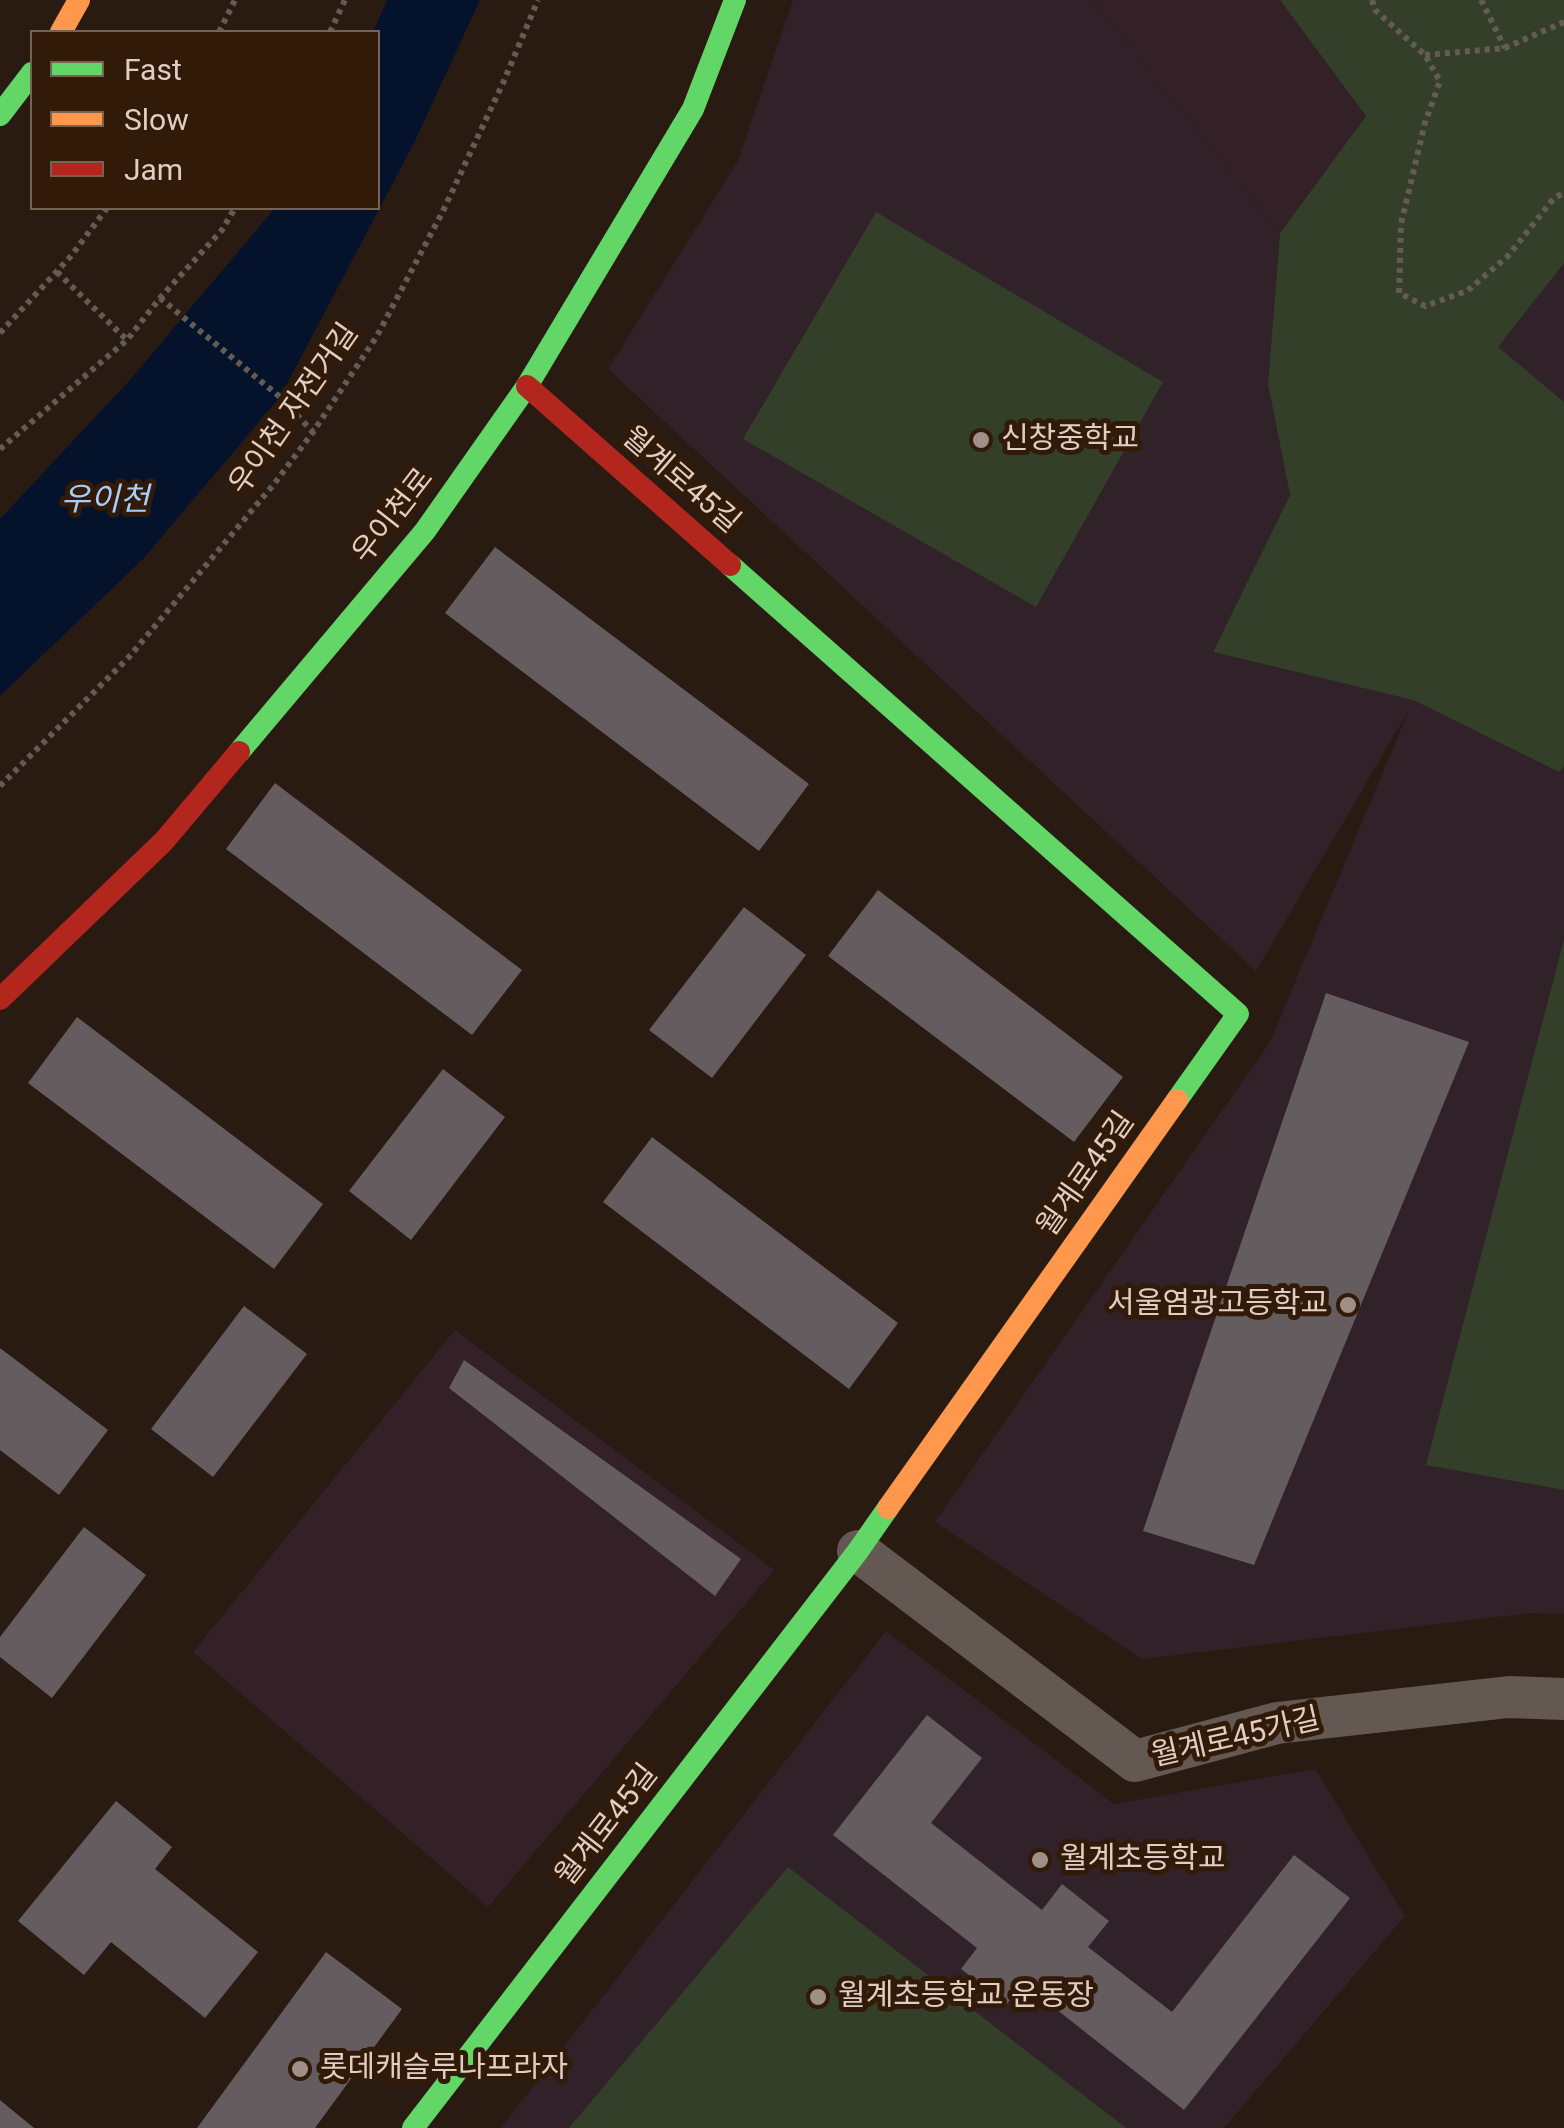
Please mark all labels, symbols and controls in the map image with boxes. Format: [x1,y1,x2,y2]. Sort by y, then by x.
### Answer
legend [30,30,380,210]
text: Fast [124,52,182,87]
text: Slow [124,102,189,137]
text: Jam [124,152,183,187]
street label: 우이천 자전거길 [223,317,367,503]
street label: 월계로45길 [614,420,746,542]
place label: 신창중학교 [1001,422,1139,458]
marker: 신창중학교 [970,429,992,451]
street label: 우이천로 [346,462,442,572]
water label: 우이천 [61,483,149,521]
street label: 월계로45길 [1031,1106,1143,1244]
place label: 서울염광고등학교 [1107,1287,1328,1323]
marker: 서울염광고등학교 [1337,1294,1359,1316]
street label: 월계로45가길 [1148,1702,1324,1776]
street label: 월계로45길 [549,1758,667,1894]
place label: 월계초등학교 [1060,1842,1226,1878]
marker: 월계초등학교 [1029,1849,1051,1871]
place label: 월계초등학교 운동장 [838,1979,1094,2015]
marker: 월계초등학교 운동장 [807,1986,829,2008]
place label: 롯데캐슬루나프라자 [320,2051,568,2087]
marker: 롯데캐슬루나프라자 [289,2058,311,2080]

